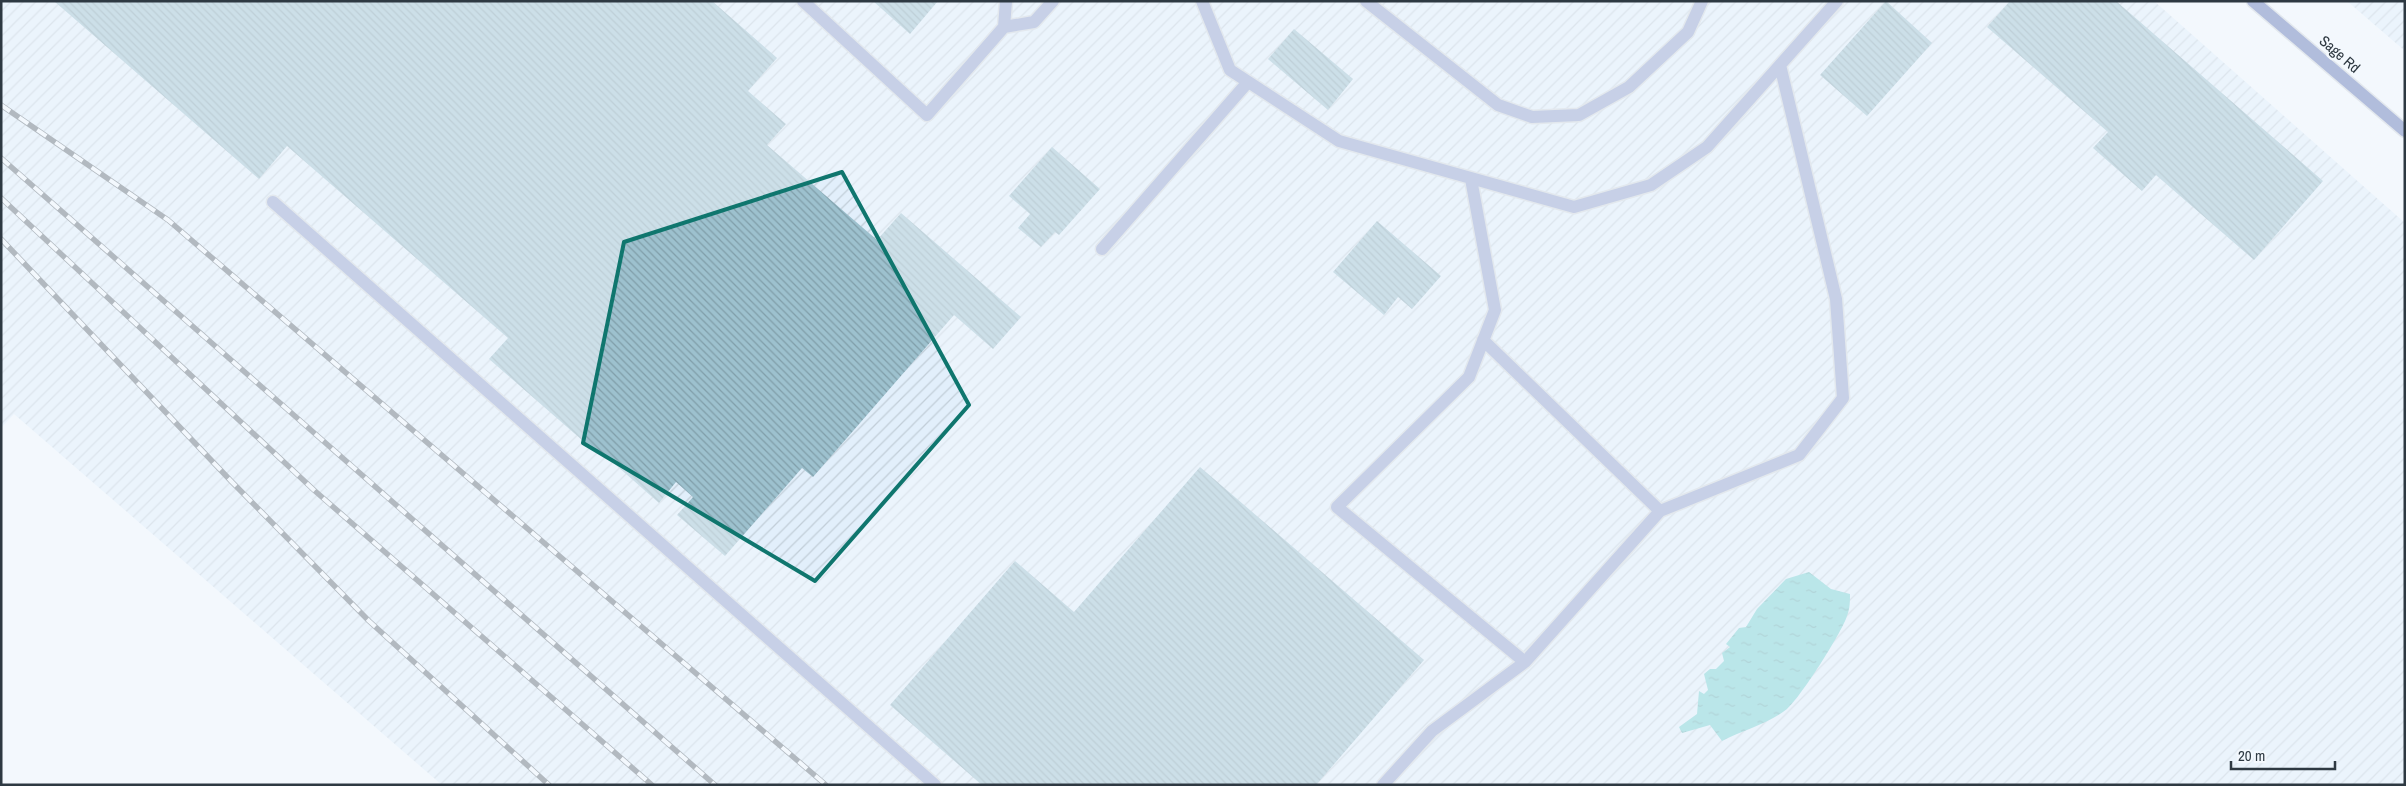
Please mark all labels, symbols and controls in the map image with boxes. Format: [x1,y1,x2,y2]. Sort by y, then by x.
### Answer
street label: Sage Rd [2315,30,2365,78]
scale bar [2231,738,2335,770]
text: 20 m [2238,745,2265,766]

